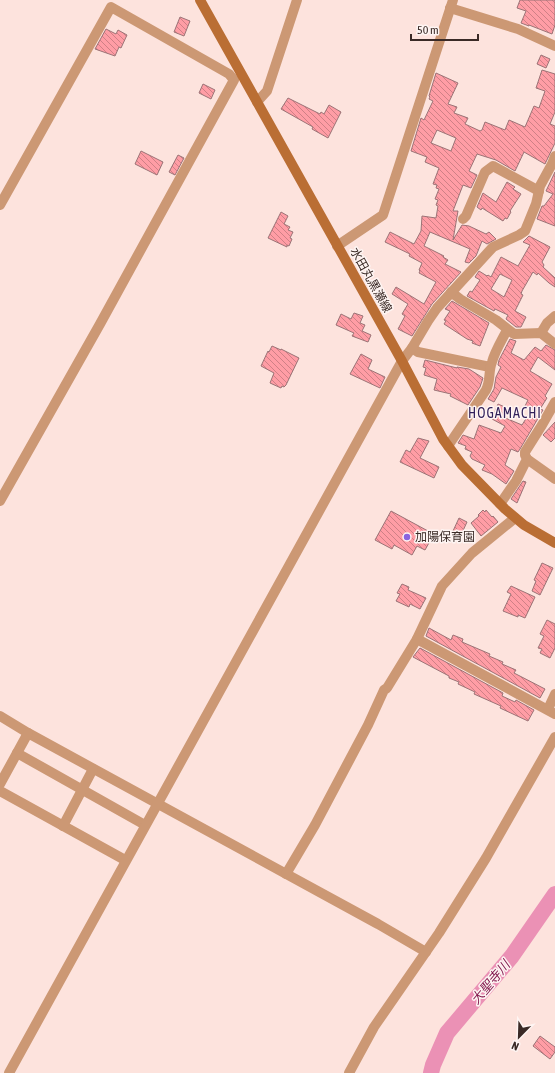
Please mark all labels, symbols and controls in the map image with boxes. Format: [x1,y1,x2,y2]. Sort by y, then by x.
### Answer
scale bar [411,16,478,42]
text: 50 m [417,23,439,37]
street label: 水田丸黒瀬線 [347,245,395,315]
district label: HOGAMACHI [468,405,542,421]
place label: 加陽保育園 [415,530,475,544]
marker: 加陽保育園 [402,532,412,542]
water label: 大聖寺川 [468,956,514,1007]
north arrow [499,1017,539,1057]
text: N [510,1039,520,1053]

